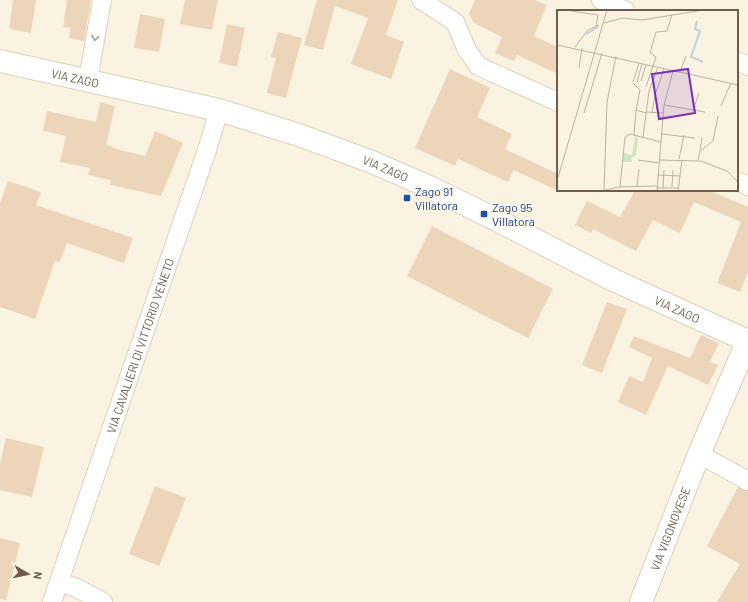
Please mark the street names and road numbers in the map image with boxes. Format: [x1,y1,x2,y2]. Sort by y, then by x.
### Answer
street label: VIA ZAGO [50,66,100,90]
street label: VIA ZAGO [361,152,411,184]
street label: VIA CAVALIERI DI VITTORIO VENETO [103,256,176,435]
street label: VIA ZAGO [652,293,702,325]
street label: VIA VIGONOVESE [647,485,693,572]

